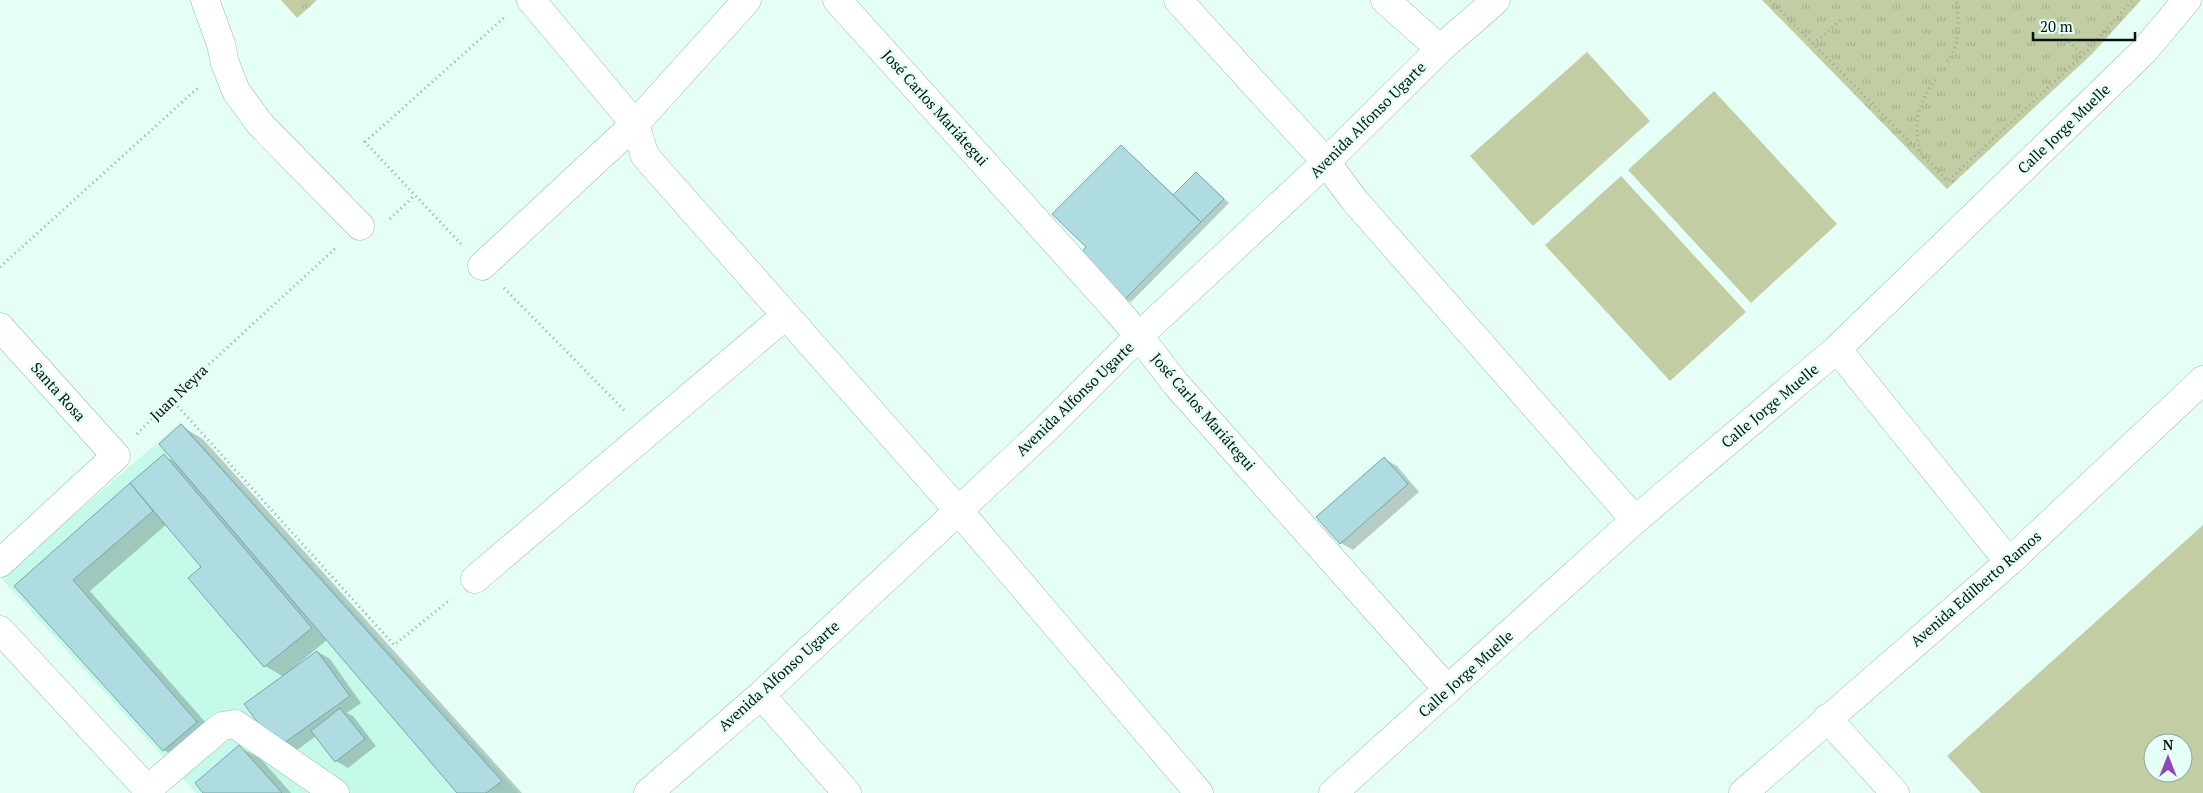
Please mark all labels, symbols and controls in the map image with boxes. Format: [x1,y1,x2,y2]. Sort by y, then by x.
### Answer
scale bar [2033,10,2136,42]
text: 20 m [2040,16,2073,36]
street label: José Carlos Mariátegui [878,45,993,170]
street label: Avenida Alfonso Ugarte [1305,57,1430,182]
street label: Calle Jorge Muelle [2013,79,2114,178]
street label: Avenida Alfonso Ugarte [1011,337,1138,460]
street label: José Carlos Mariátegui [1147,348,1260,474]
street label: Santa Rosa [27,358,91,425]
street label: Juan Neyra [145,359,212,425]
street label: Calle Jorge Muelle [1716,359,1822,452]
street label: Avenida Edilberto Ramos [1906,526,2045,651]
street label: Avenida Alfonso Ugarte [714,615,843,735]
street label: Calle Jorge Muelle [1414,625,1517,721]
north arrow [2143,733,2193,783]
text: N [2163,735,2174,754]

